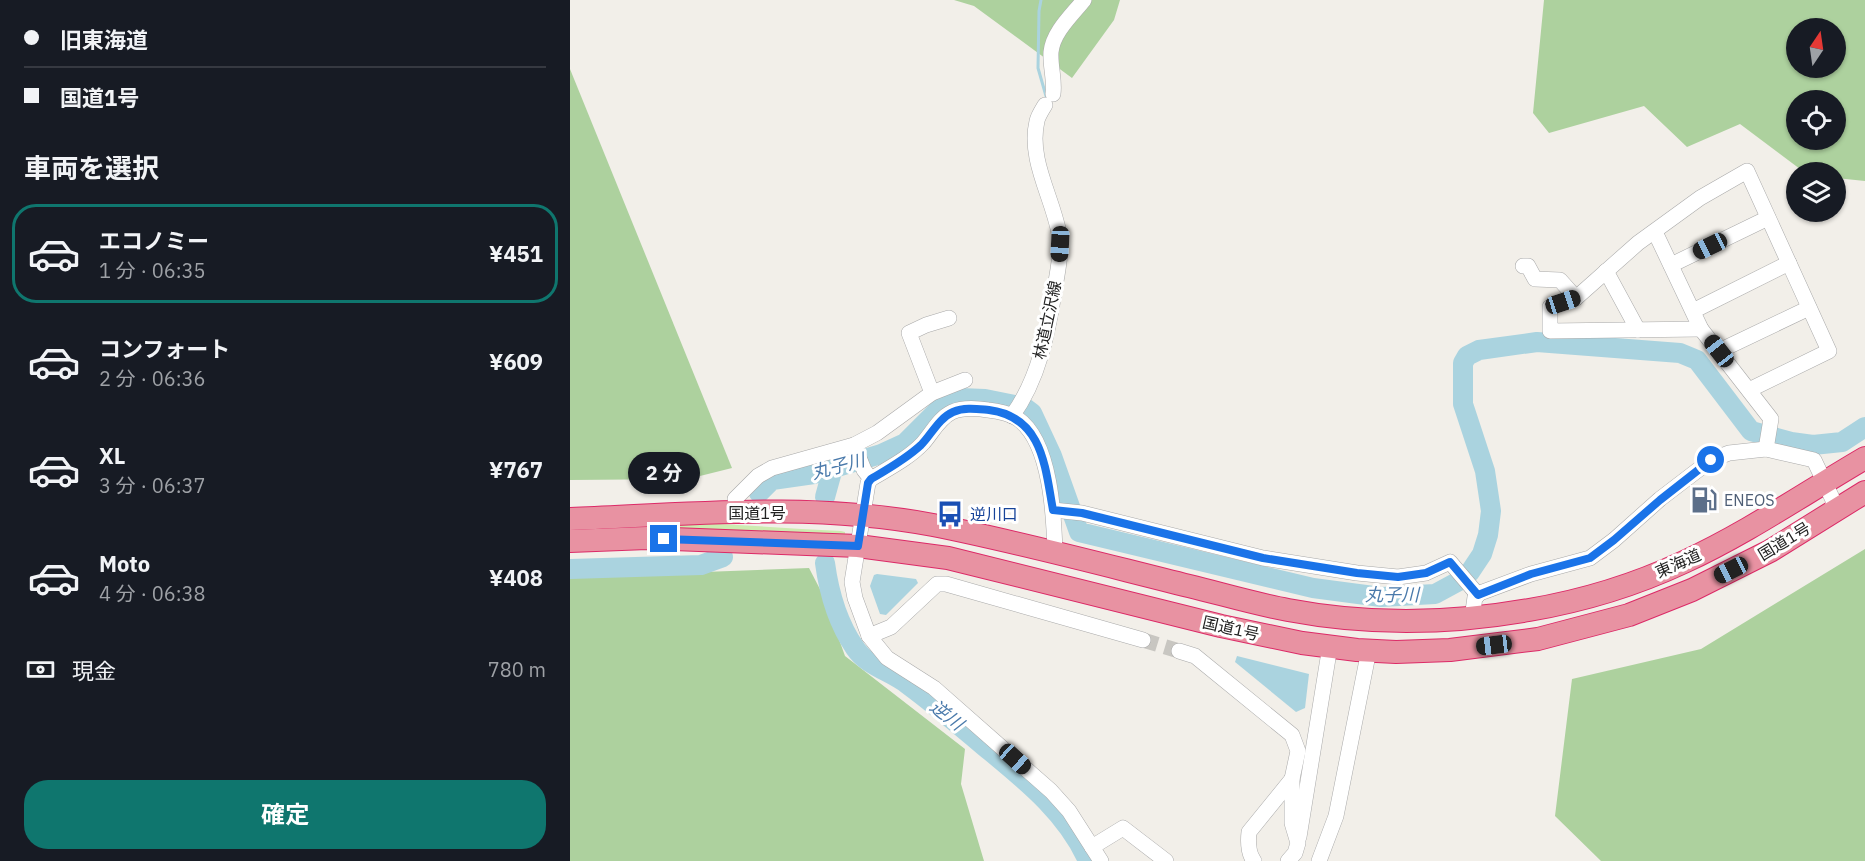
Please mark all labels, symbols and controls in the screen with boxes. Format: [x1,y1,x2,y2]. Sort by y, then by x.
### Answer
north arrow [1786,18,1846,78]
map controls [1786,18,1846,222]
text: 旧東海道 [60,25,148,54]
text: 国道1号 [60,83,139,112]
button: locate [1786,90,1846,150]
text: 車両を選択 [24,150,159,185]
button: layers [1786,162,1846,222]
text: エコノミー [99,226,209,255]
car [1050,226,1070,262]
icon: car [27,227,81,281]
car [1690,230,1730,262]
text: ¥451 [489,239,543,268]
text: 1 分 · 06:35 [99,257,206,284]
street label: 林道立沢線 [1029,279,1065,361]
car [1543,288,1583,316]
car [1701,331,1737,371]
text: コンフォート [99,334,230,363]
icon: car [27,335,81,389]
text: ¥609 [489,347,543,376]
text: 2 分 · 06:36 [99,365,206,392]
text: XL [99,441,125,470]
icon: car [27,443,81,497]
route start [1697,446,1724,473]
water label: 丸子川 [809,447,869,484]
callout: 2 分 [628,452,700,494]
text: ¥767 [489,455,543,484]
text: 2 分 [646,459,682,486]
text: 3 分 · 06:37 [99,472,206,499]
fuel station icon: ENEOS [1689,485,1719,515]
place label: ENEOS [1724,490,1775,510]
bus stop icon: 逆川口 [935,499,965,529]
street label: 国道1号 [728,503,786,523]
place label: 逆川口 [970,504,1018,524]
street label: 国道1号 [1754,518,1814,564]
route end [650,525,677,552]
street label: 東海道 [1652,544,1704,582]
text: Moto [99,549,150,578]
icon: car [27,551,81,605]
car [1711,554,1751,586]
text: ¥408 [489,563,543,592]
text: 4 分 · 06:38 [99,580,206,607]
water label: 丸子川 [1365,583,1421,606]
street label: 国道1号 [1201,612,1261,644]
car [1475,634,1513,656]
icon: cash [24,653,57,686]
text: 現金 [72,656,116,685]
text: 780 m [488,656,546,683]
water label: 逆川 [926,695,970,736]
car [996,740,1034,778]
button: 確定 [24,780,546,849]

